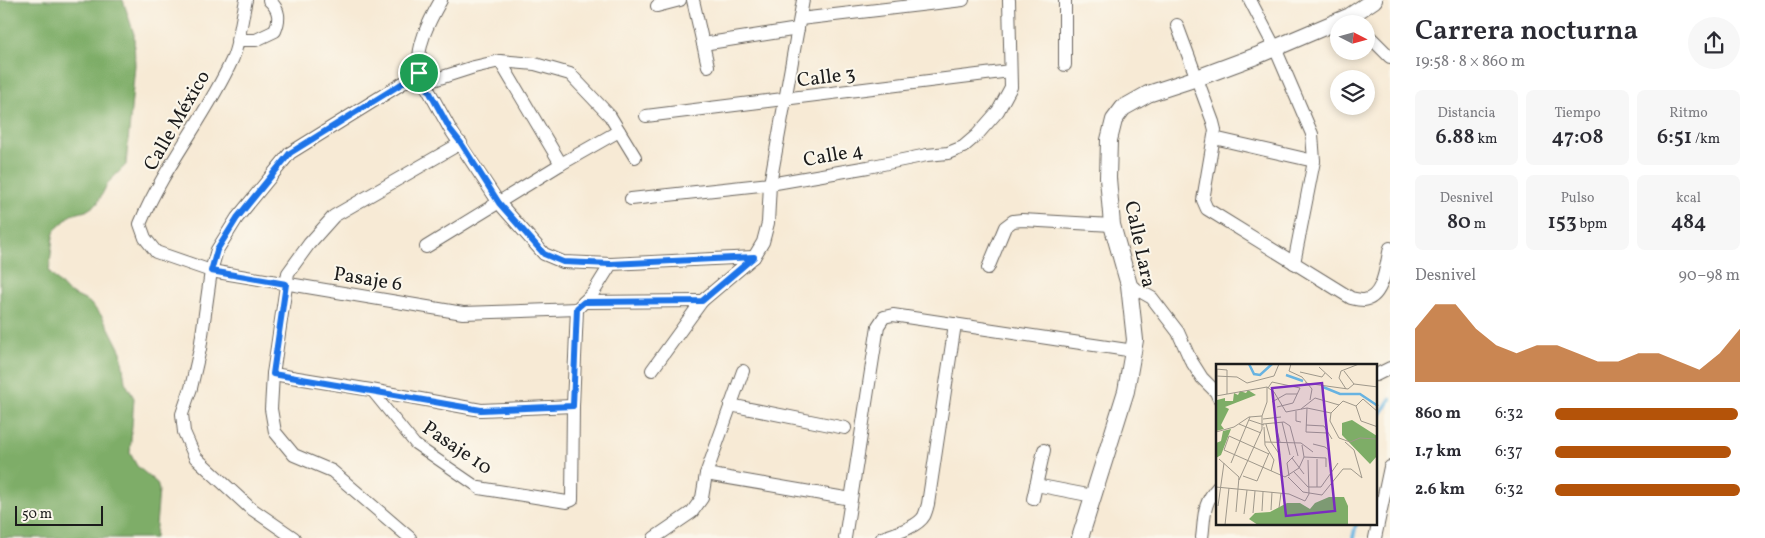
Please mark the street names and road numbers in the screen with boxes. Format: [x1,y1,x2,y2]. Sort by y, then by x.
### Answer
street label: Calle 3 [795,61,857,95]
street label: Calle México [138,65,218,177]
street label: Calle 4 [801,137,866,175]
street label: Calle Lara [1116,198,1162,290]
street label: Pasaje 6 [331,261,404,299]
street label: Pasaje 10 [416,415,497,482]

